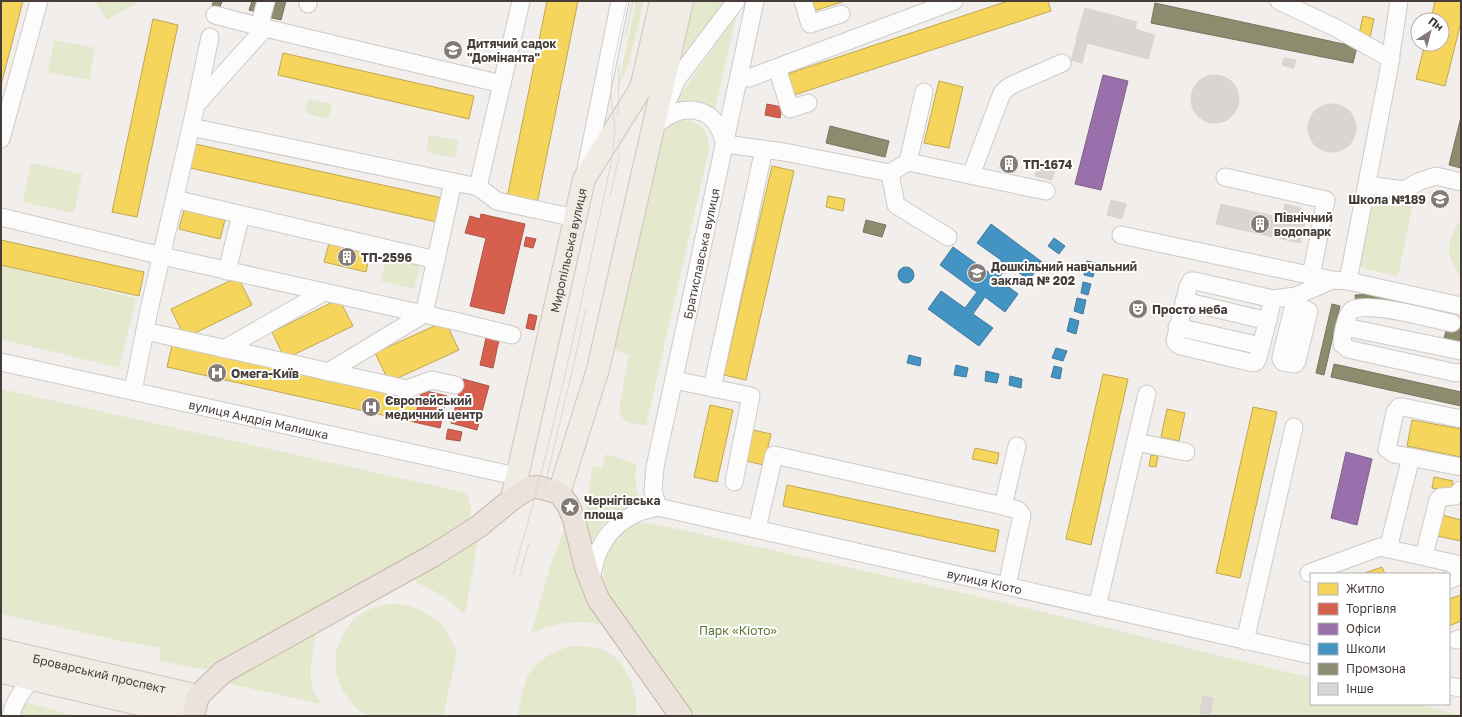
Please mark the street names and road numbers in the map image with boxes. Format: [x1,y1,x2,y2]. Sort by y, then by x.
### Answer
street label: Миропільська вулиця [547,186,589,314]
street label: Братиславська вулиця [679,187,722,321]
street label: вулиця Андрія Малишка [187,396,330,442]
street label: вулиця Кіото [946,565,1024,597]
street label: Броварський проспект [31,650,168,696]

